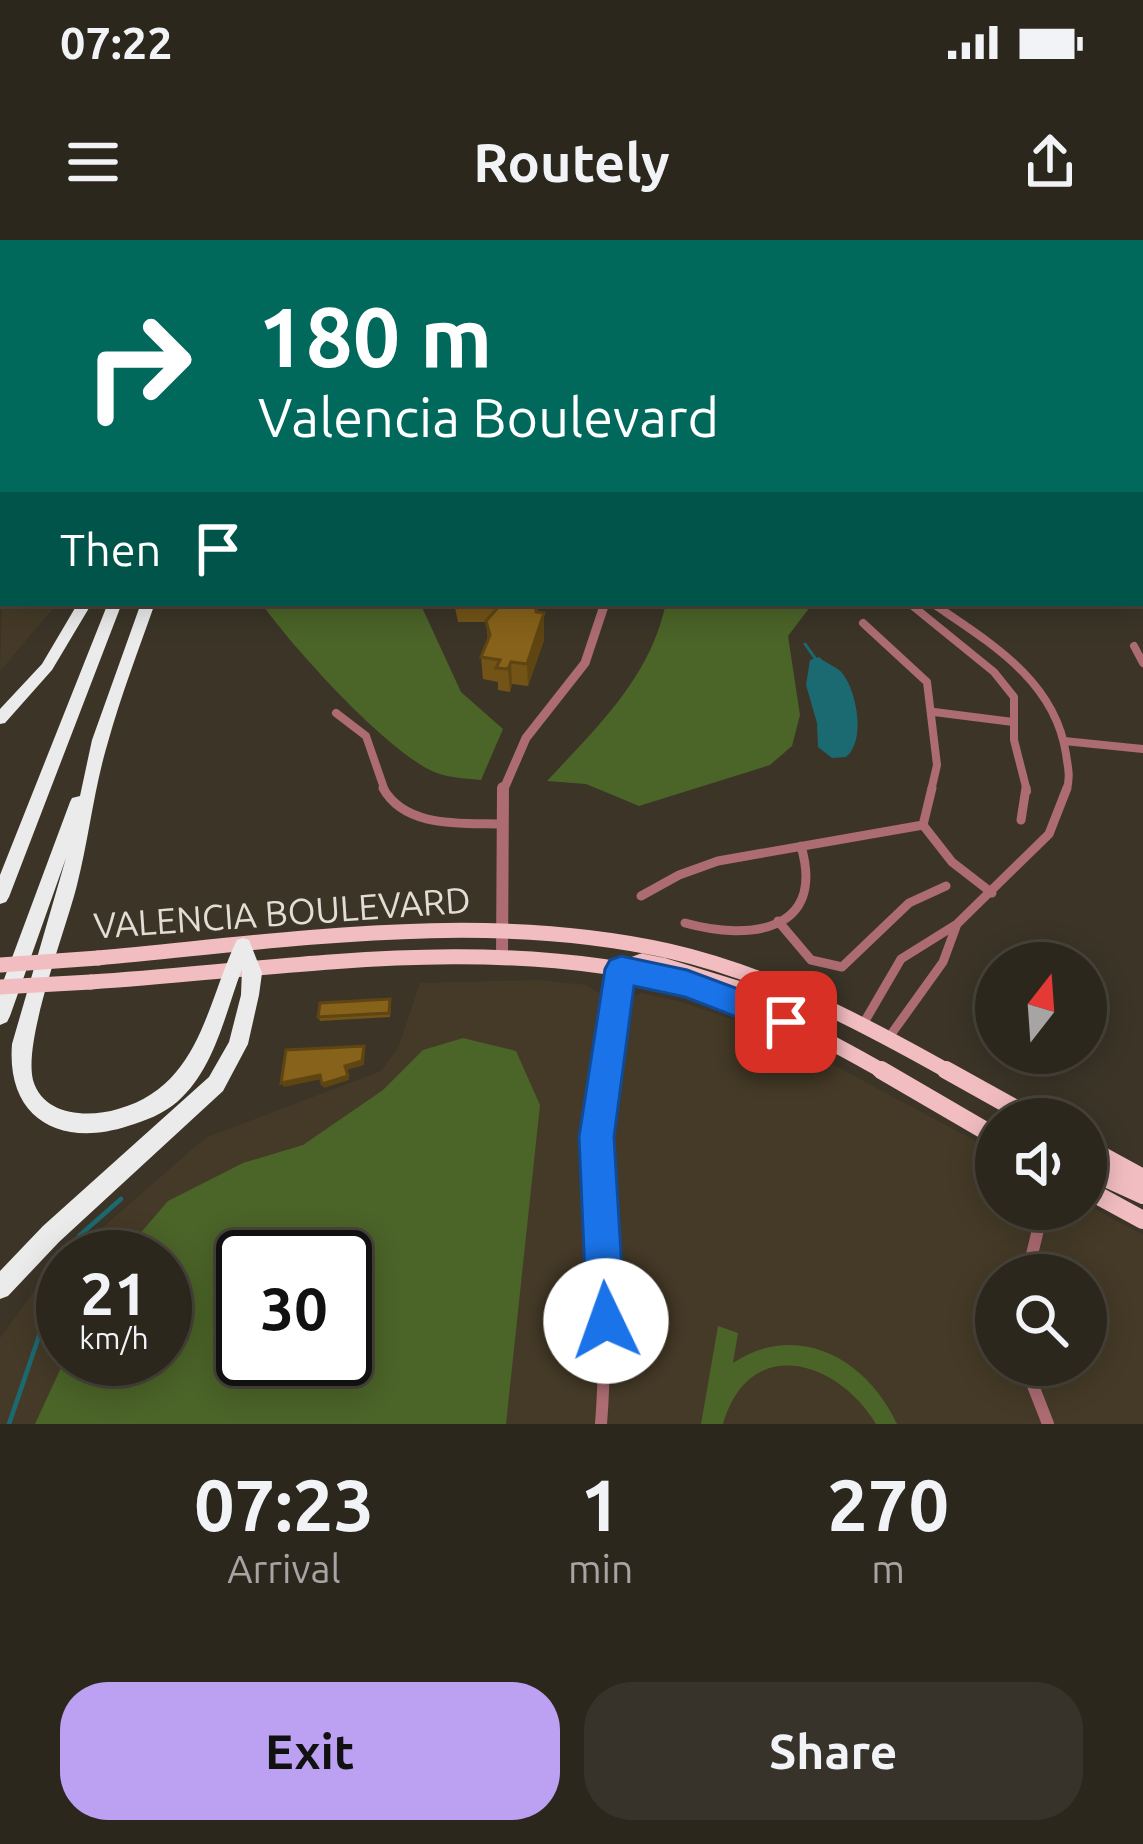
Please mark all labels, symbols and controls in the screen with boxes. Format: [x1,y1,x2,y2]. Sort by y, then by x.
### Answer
text: 07:22 [60,17,173,68]
icon: menu [60,129,126,195]
icon: share [1017,129,1083,195]
text: Routely [473,132,670,192]
icon: right [60,288,216,444]
text: 180 m [258,289,492,383]
text: Valencia Boulevard [258,387,719,447]
icon: arrive [185,516,251,582]
text: Then [60,524,161,575]
street label: VALENCIA BOULEVARD [92,878,472,946]
north arrow [975,942,1107,1074]
map controls [975,942,1107,1386]
pin [735,971,837,1073]
icon: arrive [753,989,819,1055]
button: sound [975,1098,1107,1230]
speed limit sign: 30 [216,1230,372,1386]
button: search [975,1254,1107,1386]
position arrow [543,1258,669,1384]
text: 21 [80,1259,148,1326]
text: km/h [79,1321,149,1355]
text: 07:23 [194,1464,374,1545]
text: 1 [580,1464,621,1545]
text: 270 [827,1464,949,1545]
text: Arrival [227,1547,341,1590]
text: min [568,1547,633,1590]
text: m [871,1547,905,1590]
button: Exit [60,1682,560,1820]
button: Share [584,1682,1083,1820]

